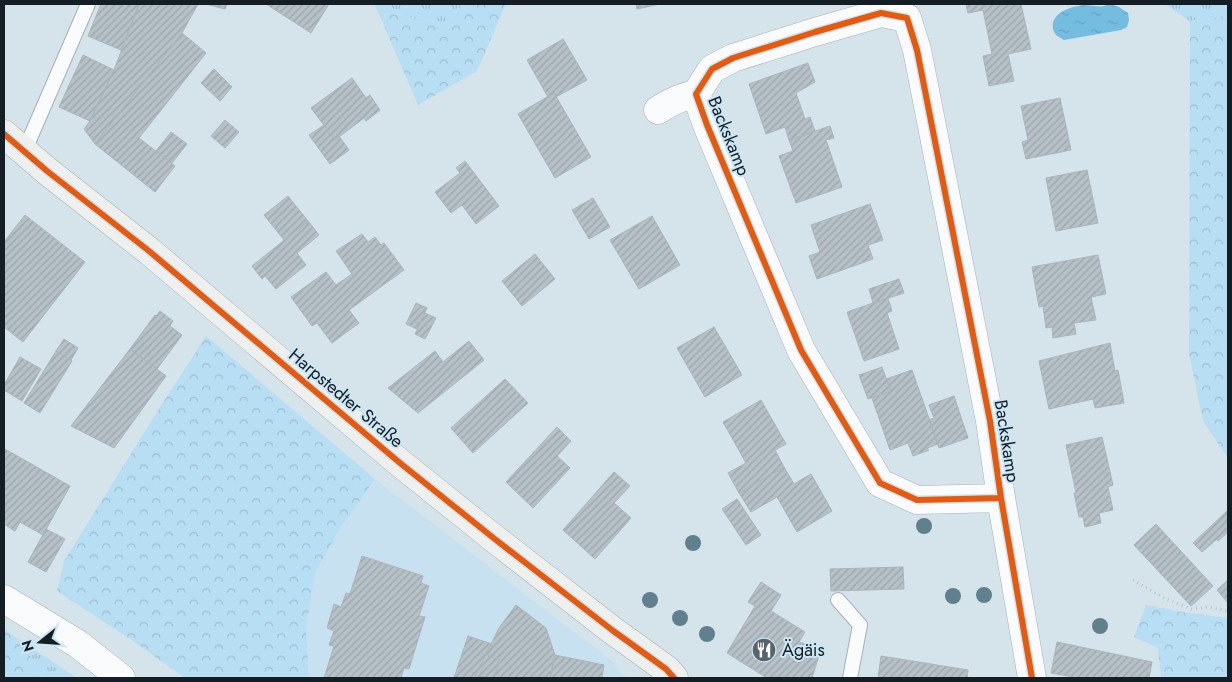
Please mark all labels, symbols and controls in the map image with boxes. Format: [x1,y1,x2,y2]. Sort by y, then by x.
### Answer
street label: Backskamp [701,92,757,180]
street label: Harpstedter Straße [283,342,409,454]
street label: Backskamp [988,398,1026,484]
north arrow [15,617,65,667]
restaurant icon: Ägäis [751,637,777,663]
place label: Ägäis [782,637,825,663]
text: N [16,638,39,654]

